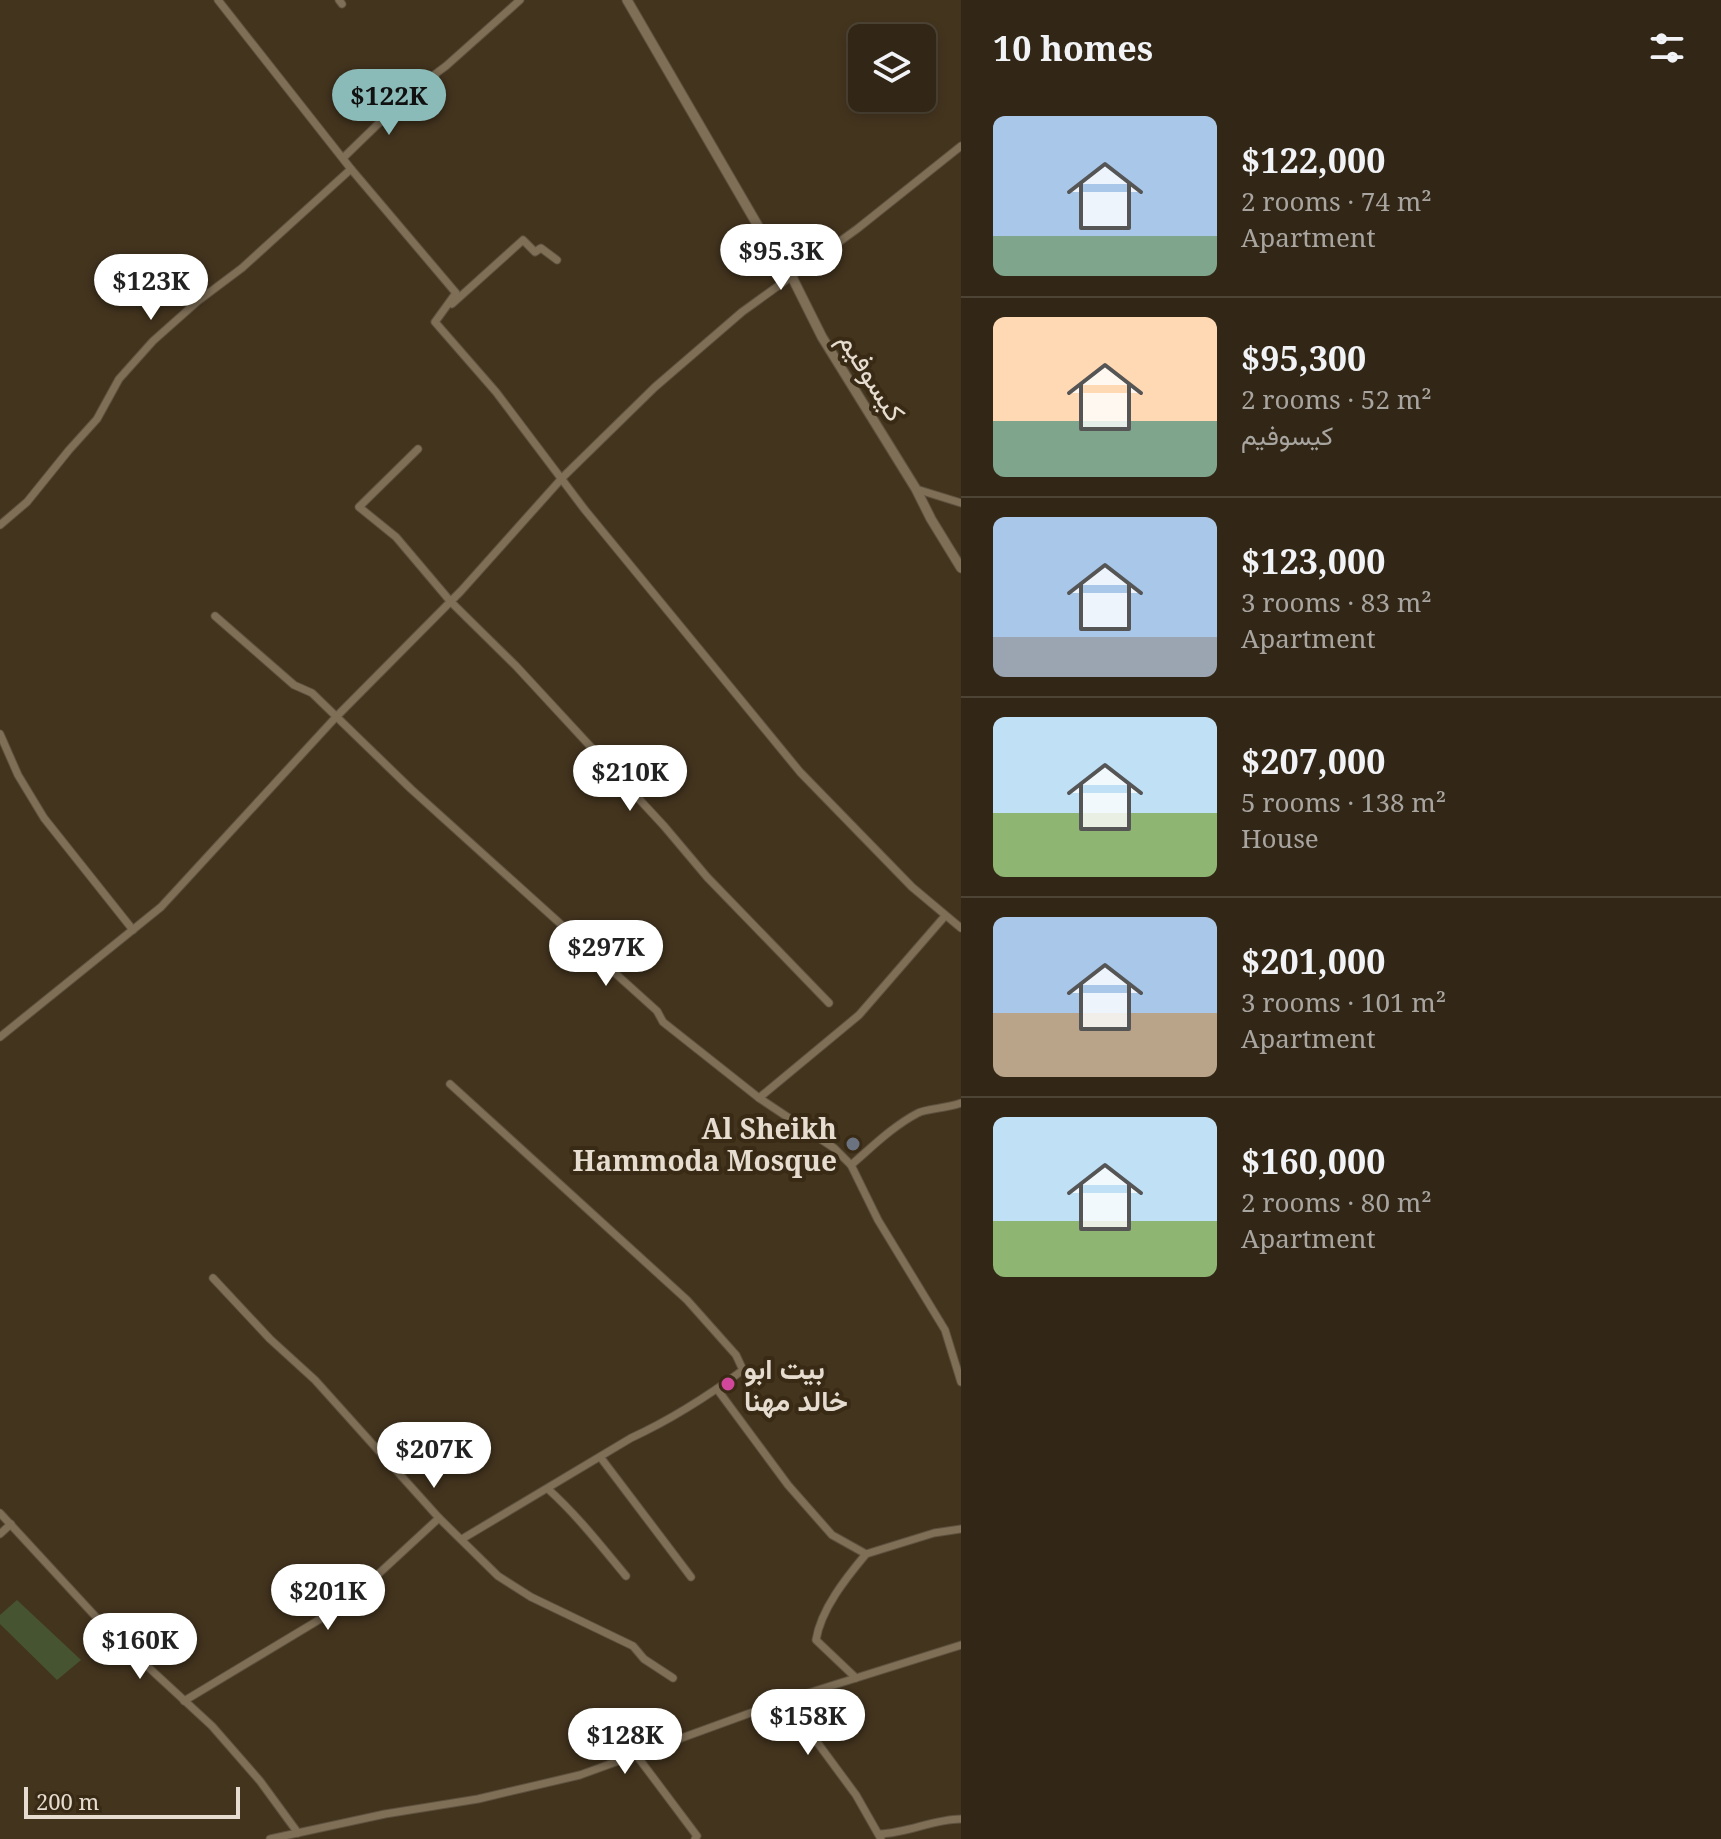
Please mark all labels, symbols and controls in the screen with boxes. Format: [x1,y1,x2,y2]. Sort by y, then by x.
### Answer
map controls [848,24,936,112]
button: layers [848,24,936,112]
text: 10 homes [993,25,1153,71]
icon: filters [1645,26,1689,70]
pin: $122K [333,69,445,137]
text: $122K [350,77,428,113]
text: $122,000 [1241,137,1385,183]
icon: home [1057,148,1153,244]
text: 2 rooms · 74 m² [1241,183,1432,219]
text: Apartment [1241,219,1376,255]
pin: $95.3K [716,224,846,292]
text: $95.3K [738,232,824,268]
pin: $123K [95,254,207,322]
text: $123K [112,262,190,298]
street label: كيسوفيم [830,324,915,429]
text: $95,300 [1241,335,1366,381]
icon: home [1057,349,1153,445]
text: 2 rooms · 52 m² [1241,381,1432,417]
text: كيسوفيم [1241,417,1333,453]
text: $123,000 [1241,538,1385,584]
icon: home [1057,549,1153,645]
text: 3 rooms · 83 m² [1241,584,1432,620]
text: Apartment [1241,620,1376,656]
text: $207,000 [1241,738,1385,784]
pin: $210K [574,745,686,813]
icon: home [1057,749,1153,845]
text: $210K [591,753,669,789]
text: 5 rooms · 138 m² [1241,784,1446,820]
text: House [1241,820,1319,856]
pin: $297K [550,920,662,988]
text: $297K [567,928,645,964]
text: $201,000 [1241,938,1385,984]
icon: home [1057,949,1153,1045]
text: 3 rooms · 101 m² [1241,984,1446,1020]
text: Apartment [1241,1020,1376,1056]
place label: Al Sheikh Hammoda Mosque [572,1109,837,1179]
marker: Al Sheikh Hammoda Mosque [844,1135,862,1153]
text: $160,000 [1241,1138,1385,1184]
icon: home [1057,1149,1153,1245]
text: 2 rooms · 80 m² [1241,1184,1432,1220]
text: Apartment [1241,1220,1376,1256]
place label: بيت ابو خالد مهنا [744,1349,848,1419]
marker: بيت ابو خالد مهنا [719,1375,737,1393]
pin: $207K [378,1422,490,1490]
text: $207K [395,1430,473,1466]
pin: $201K [272,1564,384,1632]
text: $201K [289,1572,367,1608]
pin: $160K [84,1613,196,1681]
text: $160K [101,1621,179,1657]
pin: $158K [752,1689,864,1757]
text: $158K [769,1697,847,1733]
pin: $128K [569,1708,681,1776]
text: $128K [586,1716,664,1752]
scale bar [24,1783,240,1819]
text: 200 m [36,1786,99,1816]

